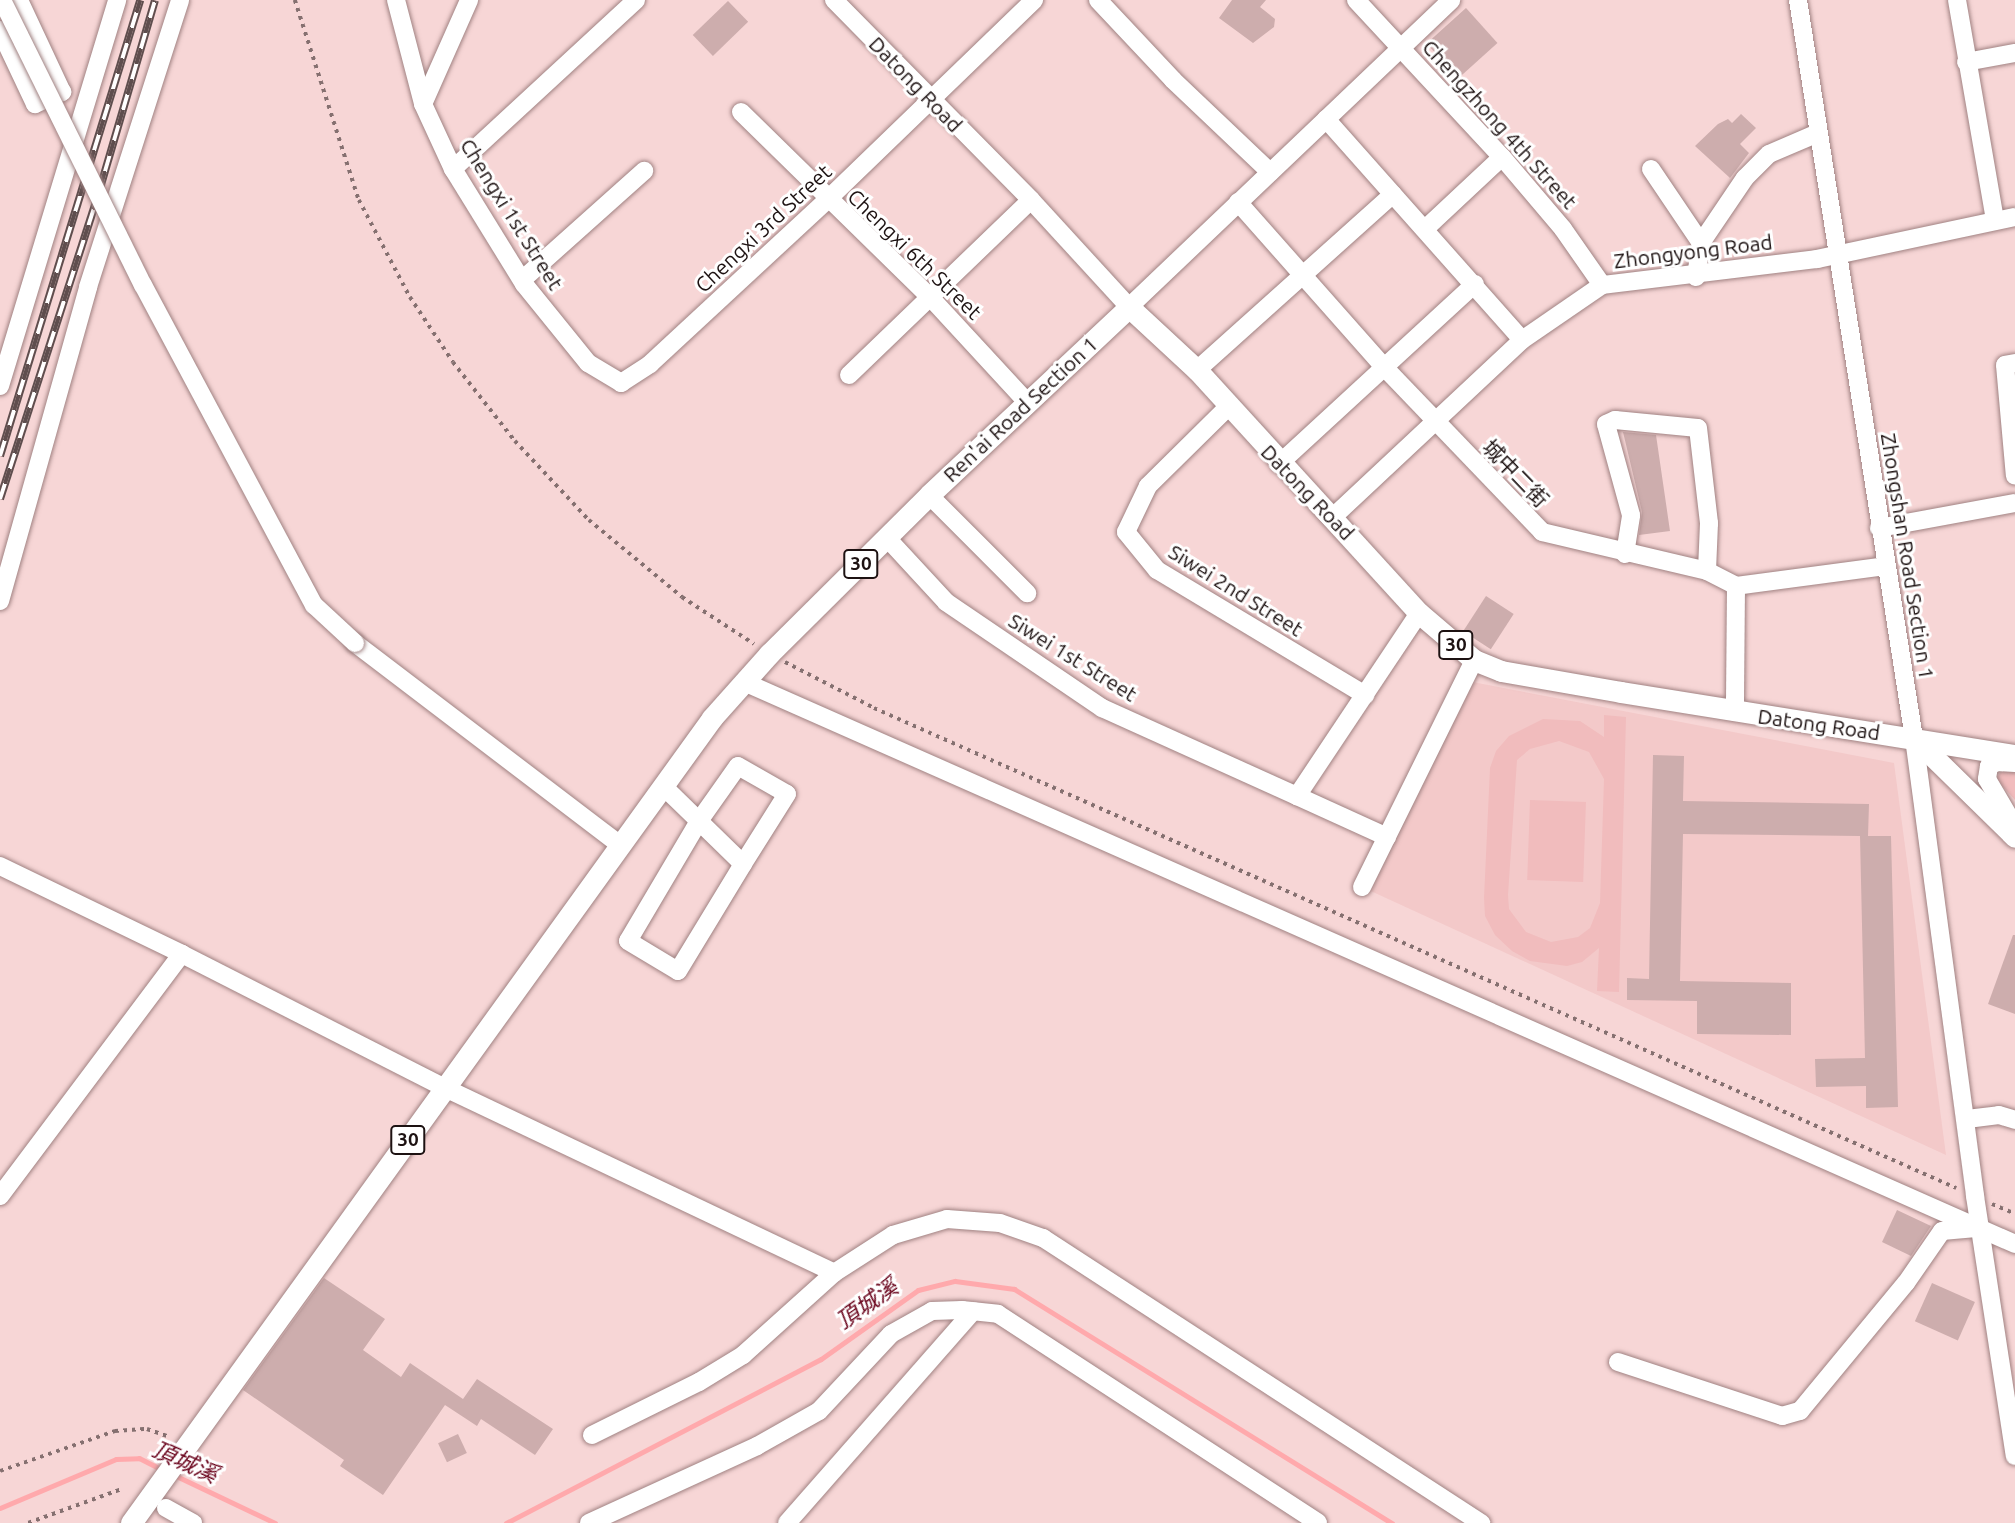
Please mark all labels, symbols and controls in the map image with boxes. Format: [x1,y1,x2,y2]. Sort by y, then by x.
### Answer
street label: Datong Road [864,31,968,137]
street label: Chengzhong 4th Street [1417,34,1583,214]
street label: Chengxi 1st Street [455,134,569,294]
street label: Chengxi 3rd Street [690,159,836,297]
street label: Chengxi 6th Street [843,184,987,324]
street label: Zhongyong Road [1612,229,1774,273]
street label: Ren'ai Road Section 1 [938,331,1102,487]
street label: Zhongshan Road Section 1 [1876,431,1940,681]
street label: 城中二街 [1478,434,1554,512]
street label: Datong Road [1256,439,1360,545]
street label: Siwei 2nd Street [1164,539,1308,641]
road number: 30 [842,548,880,580]
street label: Siwei 1st Street [1004,607,1142,707]
road number: 30 [1437,630,1475,660]
street label: Datong Road [1756,703,1882,745]
road number: 30 [389,1124,427,1156]
water label: 頂城溪 [831,1273,903,1335]
water label: 頂城溪 [148,1435,222,1489]

